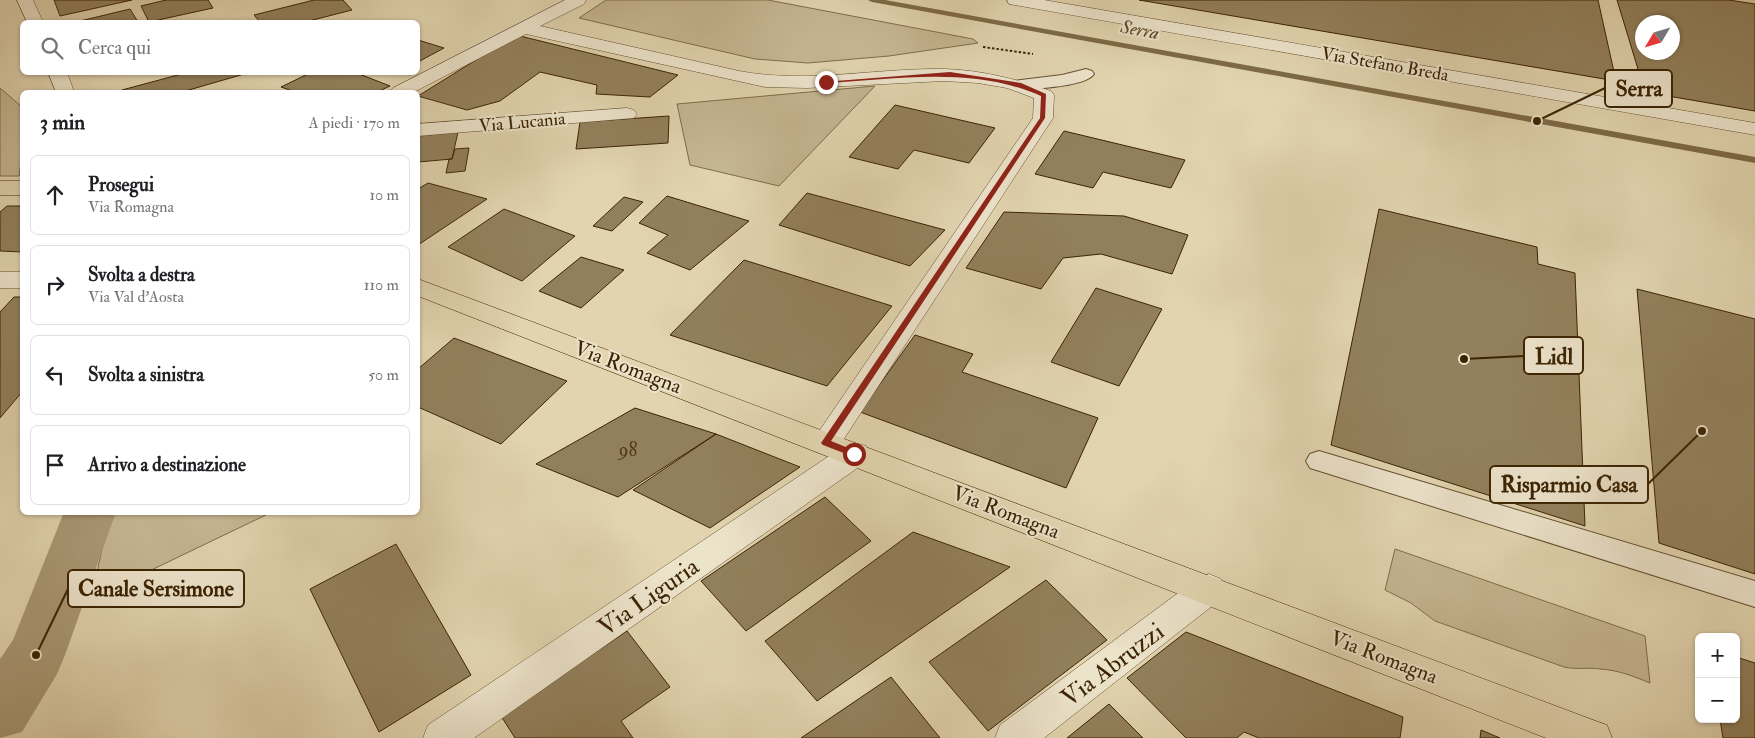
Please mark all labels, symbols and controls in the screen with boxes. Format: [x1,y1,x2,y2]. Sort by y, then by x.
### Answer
water label: Serra [1118,15,1161,45]
north arrow [1635,15,1680,60]
search box [20,20,420,75]
icon: search [38,34,66,62]
text: Cerca qui [78,36,151,60]
street label: Via Stefano Breda [1319,42,1451,87]
callout: Serra [1605,70,1672,107]
route end [815,71,838,94]
text: Serra [1616,75,1663,103]
street label: Via Lucania [478,107,567,138]
text: 3 min [40,109,85,136]
text: A piedi · 170 m [309,113,400,133]
text: Prosegui [88,173,154,197]
icon: ahead [41,181,69,209]
text: 10 m [369,185,399,205]
text: Via Romagna [88,197,174,217]
text: Svolta a destra [88,263,195,287]
icon: right [41,271,69,299]
text: 110 m [364,275,399,295]
text: Via Val d'Aosta [88,287,184,307]
street label: Via Romagna [570,335,686,400]
callout: Lidl [1524,337,1583,374]
text: Lidl [1535,343,1573,371]
icon: left [41,361,69,389]
text: Svolta a sinistra [88,363,204,387]
text: 50 m [368,365,399,385]
house number: 98 [617,438,637,462]
route start [843,443,866,466]
icon: arrive [41,451,69,479]
text: Arrivo a destinazione [88,453,246,477]
callout: Risparmio Casa [1490,466,1648,503]
text: Risparmio Casa [1500,471,1639,500]
street label: Via Romagna [948,480,1064,545]
street label: Via Liguria [592,551,706,643]
callout: Canale Sersimone [68,570,244,607]
text: Canale Sersimone [78,575,235,603]
street label: Via Abruzzi [1055,616,1171,714]
street label: Via Romagna [1326,625,1442,690]
map controls [1695,633,1740,723]
button: + [1695,633,1740,678]
button: − [1695,678,1740,723]

